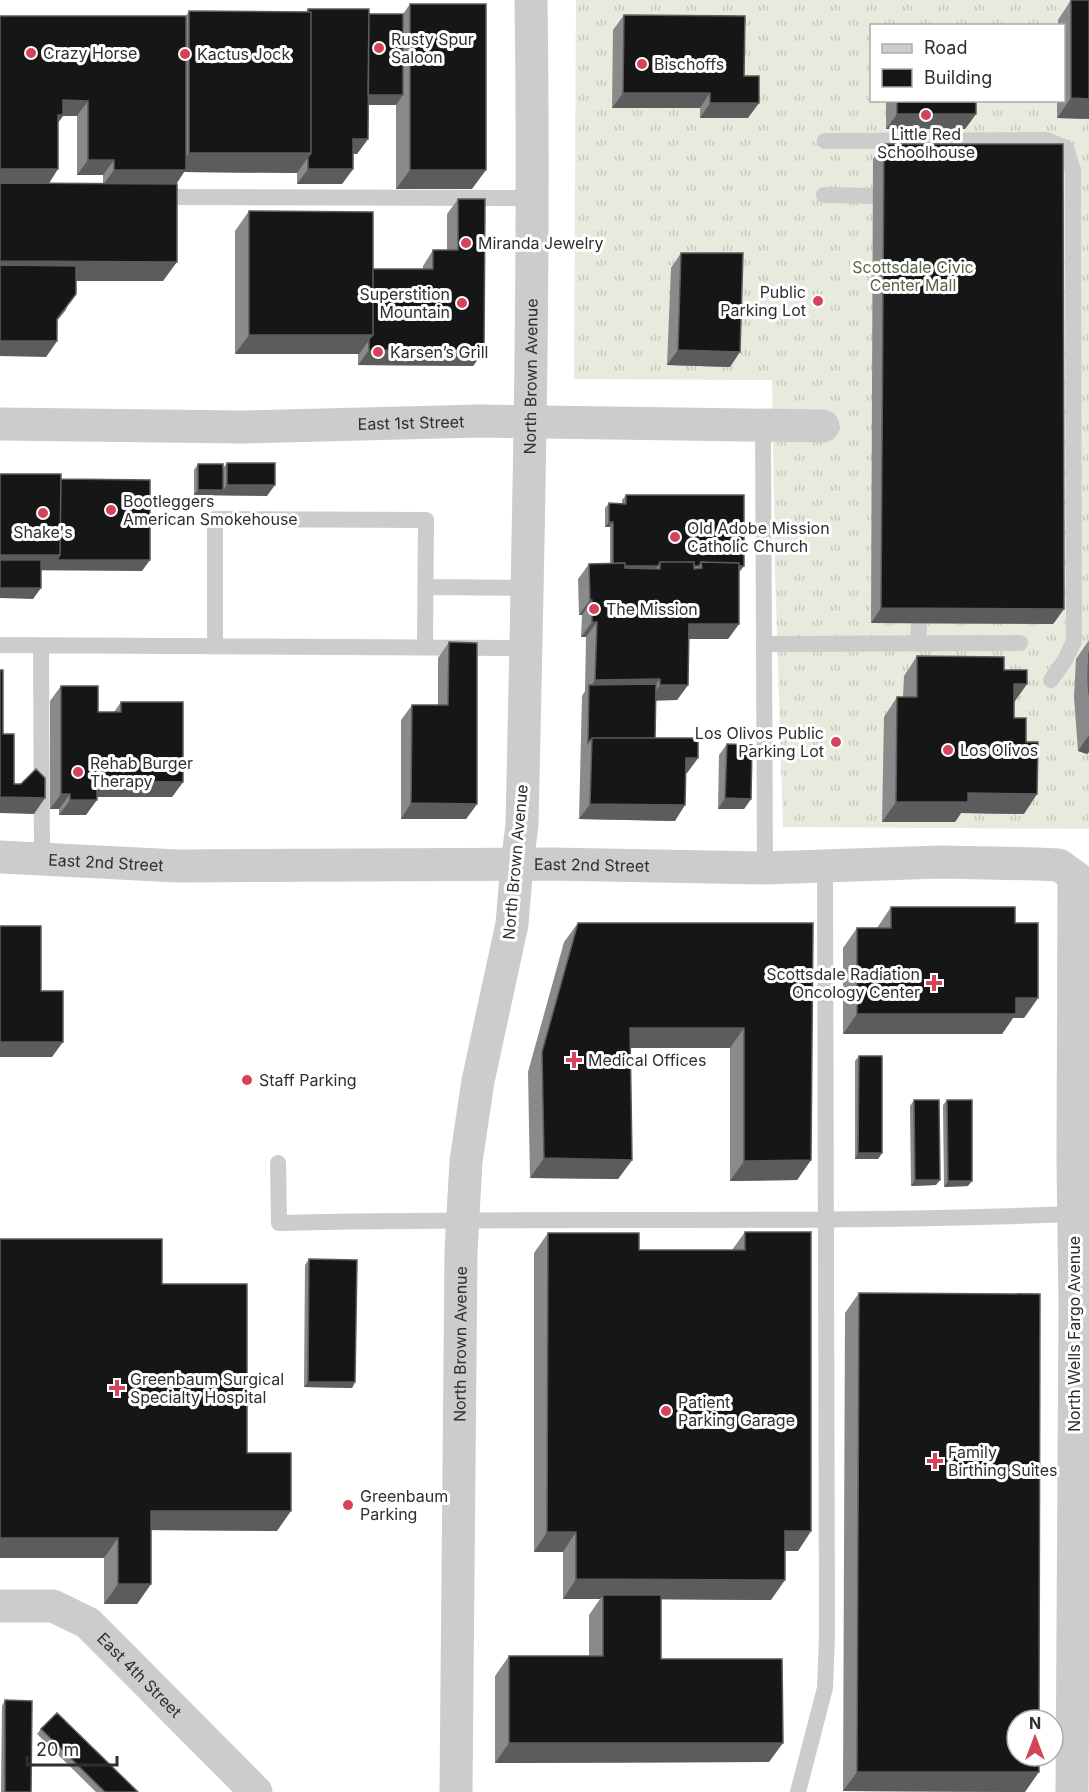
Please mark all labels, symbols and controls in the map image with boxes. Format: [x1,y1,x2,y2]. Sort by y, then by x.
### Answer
legend [870,24,1065,102]
place label: Rusty Spur Saloon [391,29,474,67]
text: Road [924,37,967,58]
marker: Rusty Spur Saloon [372,41,386,55]
place label: Crazy Horse [43,43,137,63]
place label: Kactus Jock [197,44,290,64]
marker: Crazy Horse [24,46,38,60]
marker: Kactus Jock [178,47,192,61]
place label: Bischoffs [654,54,724,74]
marker: Bischoffs [635,57,649,71]
text: Building [924,67,992,88]
marker: Little Red Schoolhouse [919,108,933,122]
place label: Little Red Schoolhouse [877,124,975,162]
place label: Miranda Jewelry [478,233,604,253]
marker: Miranda Jewelry [459,236,473,250]
park label: Scottsdale Civic Center Mall [852,257,974,295]
place label: Public Parking Lot [720,282,806,320]
place label: Superstition Mountain [359,284,450,322]
marker: Public Parking Lot [811,294,825,308]
marker: Superstition Mountain [455,296,469,310]
street label: North Brown Avenue [520,298,542,455]
place label: Karsen’s Grill [390,342,488,362]
marker: Karsen’s Grill [371,345,385,359]
street label: East 1st Street [357,411,464,434]
place label: Bootleggers American Smokehouse [123,491,298,529]
marker: Bootleggers American Smokehouse [104,503,118,517]
marker: Shake's [36,506,50,520]
place label: Old Adobe Mission Catholic Church [687,518,830,556]
place label: Shake's [13,522,73,542]
marker: Old Adobe Mission Catholic Church [668,530,682,544]
place label: The Mission [606,599,698,619]
marker: The Mission [587,602,601,616]
place label: Los Olivos Public Parking Lot [695,723,824,761]
marker: Los Olivos Public Parking Lot [829,735,843,749]
place label: Los Olivos [960,740,1038,760]
marker: Los Olivos [941,743,955,757]
place label: Rehab Burger Therapy [90,753,193,791]
marker: Rehab Burger Therapy [71,765,85,779]
street label: North Brown Avenue [498,783,532,941]
street label: East 2nd Street [48,849,164,875]
street label: East 2nd Street [534,854,650,876]
place label: Scottsdale Radiation Oncology Center [766,964,920,1002]
marker: Scottsdale Radiation Oncology Center [925,974,943,992]
place label: Medical Offices [588,1050,706,1070]
marker: Medical Offices [565,1051,583,1069]
place label: Staff Parking [259,1070,357,1090]
marker: Staff Parking [240,1073,254,1087]
street label: North Wells Fargo Avenue [1064,1236,1084,1432]
street label: North Brown Avenue [449,1266,471,1422]
place label: Greenbaum Surgical Specialty Hospital [130,1369,284,1407]
marker: Greenbaum Surgical Specialty Hospital [108,1379,126,1397]
place label: Patient Parking Garage [678,1392,795,1430]
marker: Patient Parking Garage [659,1404,673,1418]
place label: Family Birthing Suites [948,1442,1057,1480]
marker: Family Birthing Suites [926,1452,944,1470]
place label: Greenbaum Parking [360,1486,448,1524]
marker: Greenbaum Parking [341,1498,355,1512]
street label: East 4th Street [93,1628,186,1721]
north arrow [1005,1708,1065,1768]
text: N [1029,1713,1041,1733]
scale bar [27,1729,117,1767]
text: 20 m [36,1739,79,1760]

